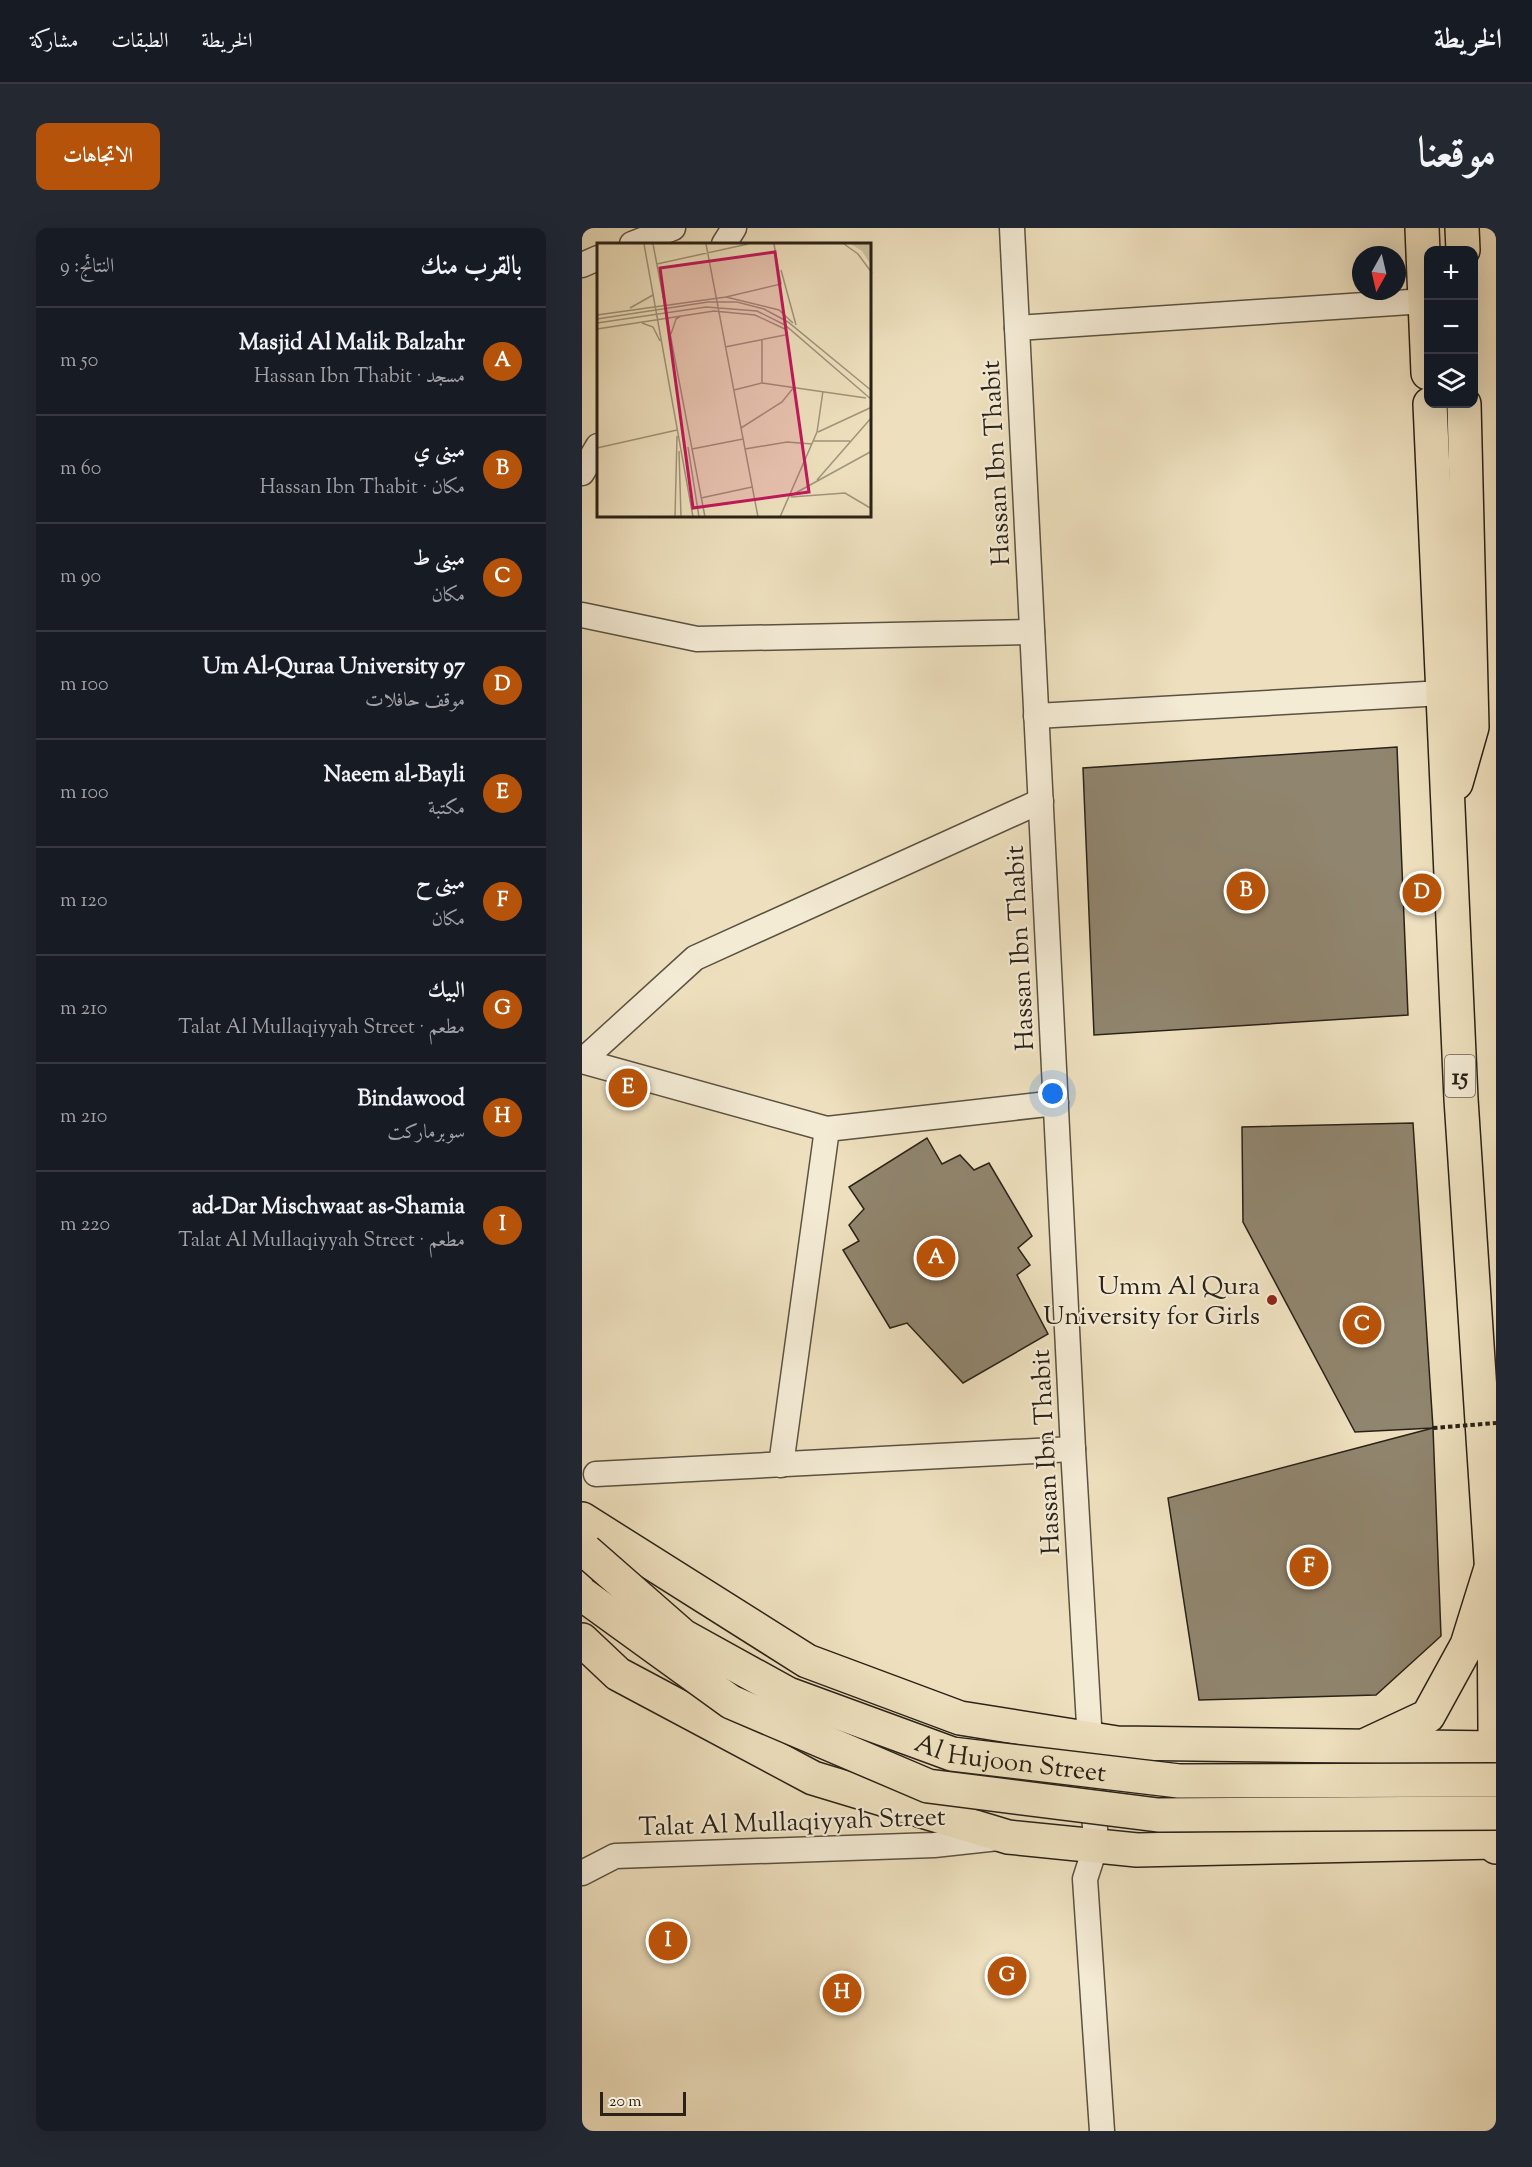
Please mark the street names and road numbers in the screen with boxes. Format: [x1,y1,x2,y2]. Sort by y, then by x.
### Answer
street label: Hassan Ibn Thabit [974,359,1021,567]
street label: Hassan Ibn Thabit [998,844,1045,1052]
road number: 15 [1445,1055,1475,1097]
street label: Hassan Ibn Thabit [1024,1348,1071,1556]
street label: Al Hujoon Street [909,1726,1108,1793]
street label: Talat Al Mullaqiyyah Street [638,1800,946,1847]

